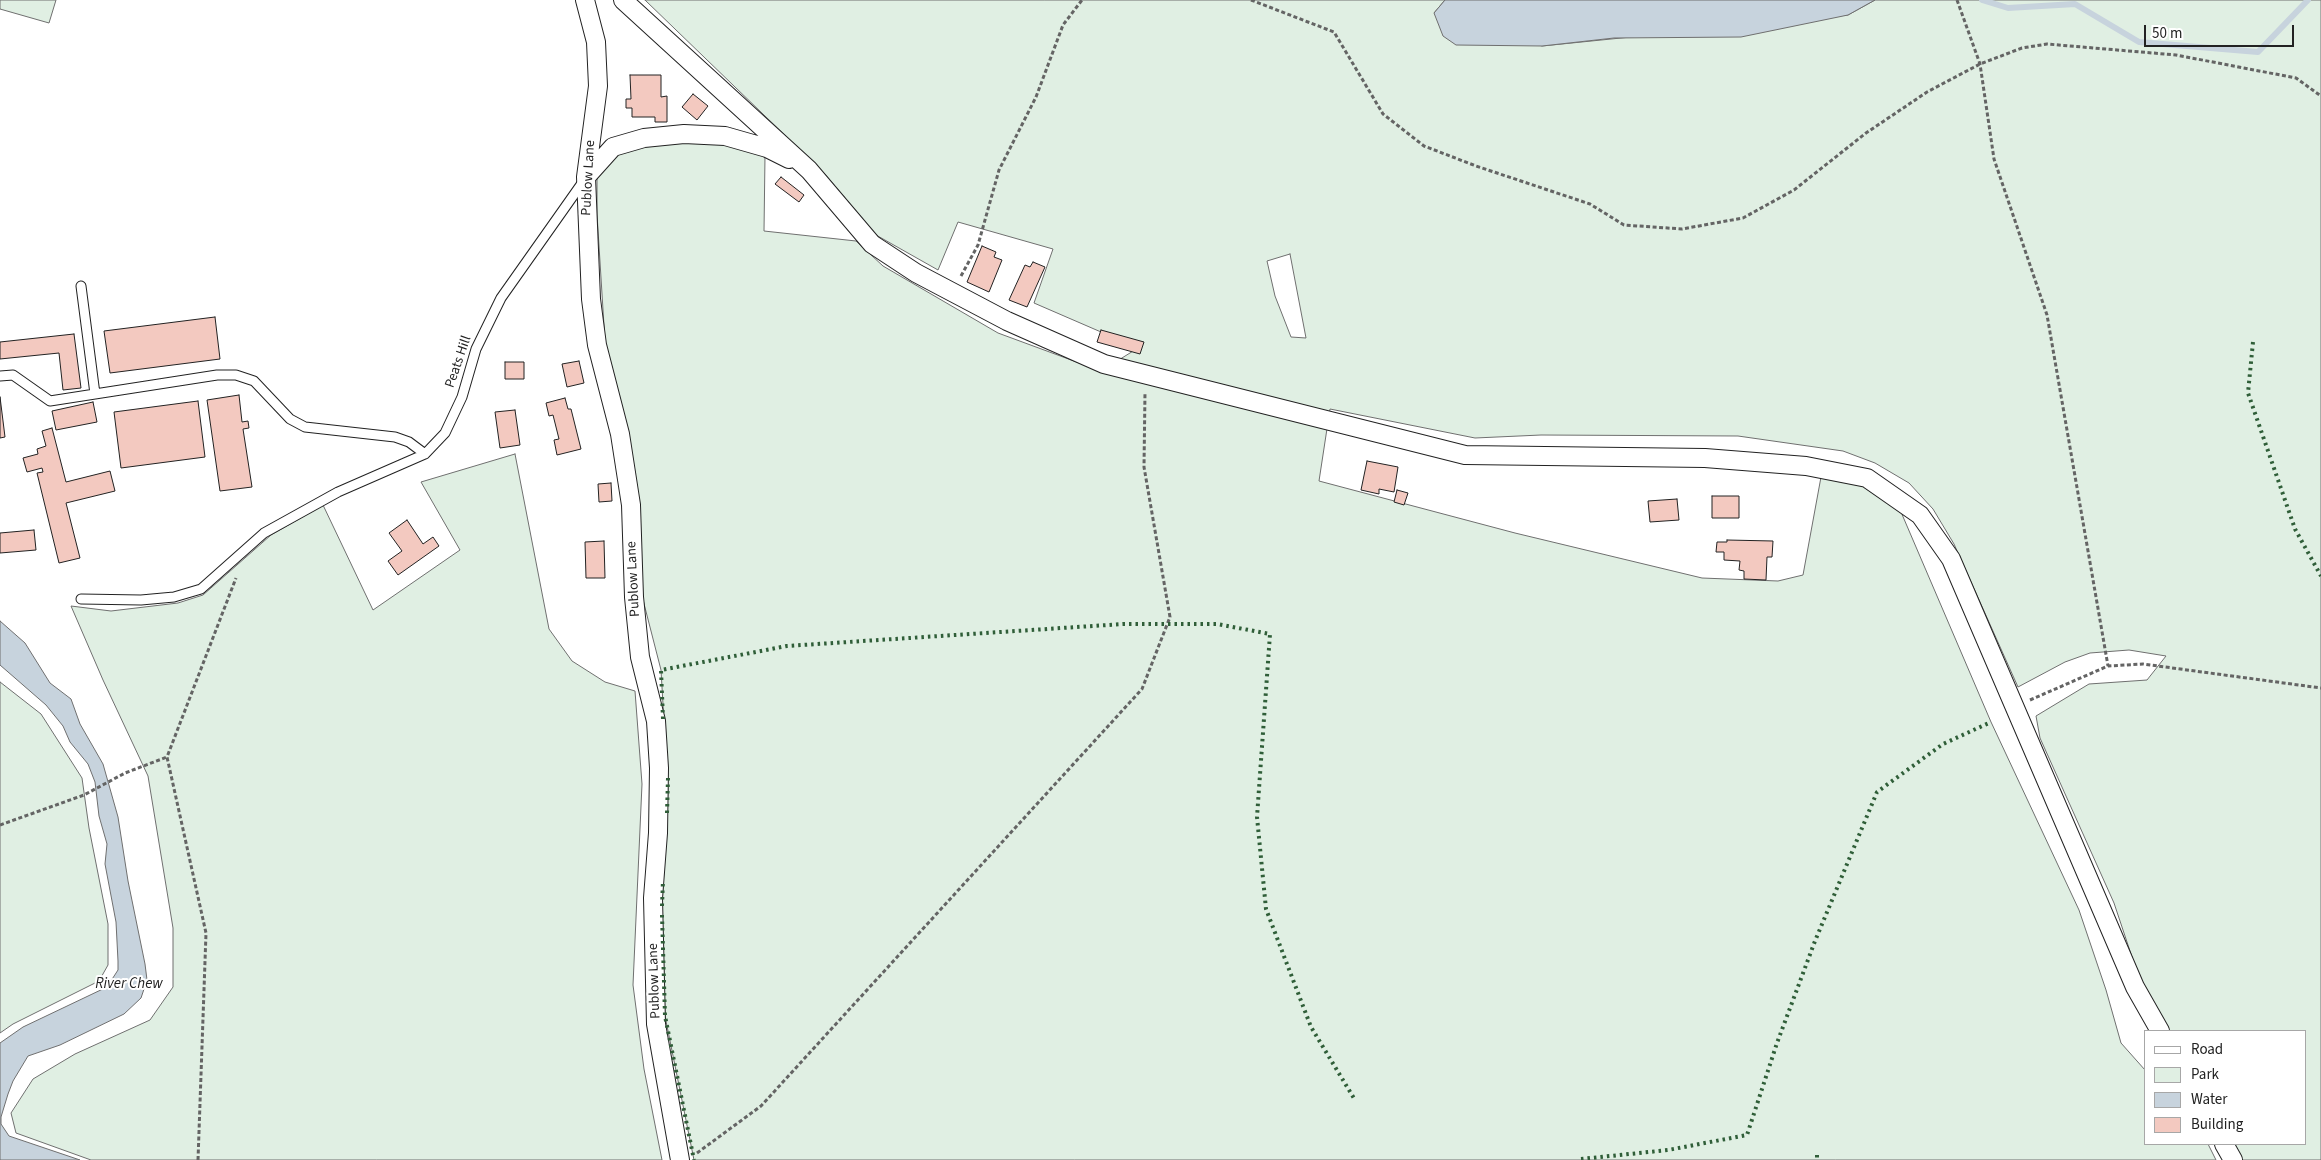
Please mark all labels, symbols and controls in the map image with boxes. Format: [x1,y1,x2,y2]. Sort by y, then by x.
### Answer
scale bar [2146,15,2296,47]
text: 50 m [2152,23,2182,44]
street label: Publow Lane [579,140,599,216]
street label: Peats Hill [442,334,476,390]
street label: Publow Lane [624,541,644,617]
street label: Publow Lane [645,943,665,1019]
water label: River Chew [95,976,163,994]
legend [2144,1030,2306,1145]
text: Road [2191,1039,2223,1060]
text: Park [2191,1064,2219,1085]
text: Water [2191,1089,2227,1110]
text: Building [2191,1114,2243,1135]

